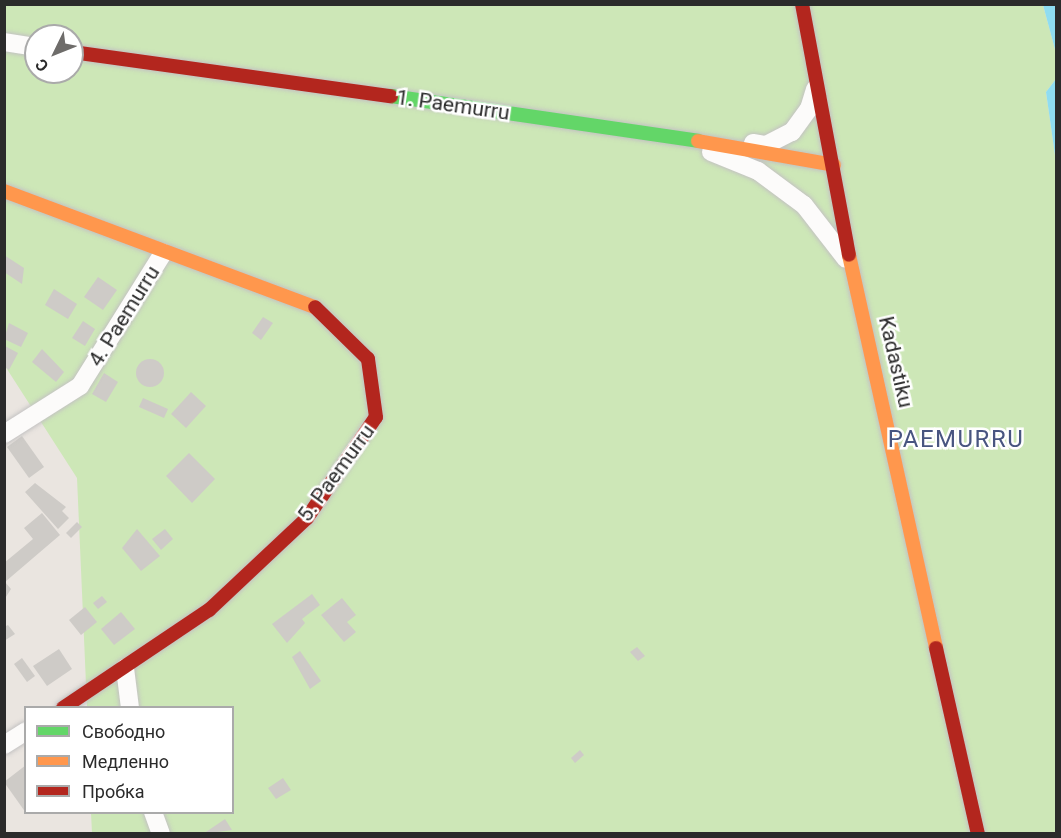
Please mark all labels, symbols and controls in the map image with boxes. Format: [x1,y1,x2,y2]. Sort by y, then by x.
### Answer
north arrow [24,24,84,84]
text: С [31,55,52,76]
street label: 1. Paemurru [395,85,511,125]
street label: 4. Paemurru [83,261,165,371]
street label: Kadastiku [873,314,919,410]
street label: 5. Paemurru [292,419,380,527]
district label: PAEMURRU [888,426,1024,454]
legend [24,706,234,814]
text: Свободно [82,721,165,742]
text: Медленно [82,751,169,772]
text: Пробка [82,781,145,802]

